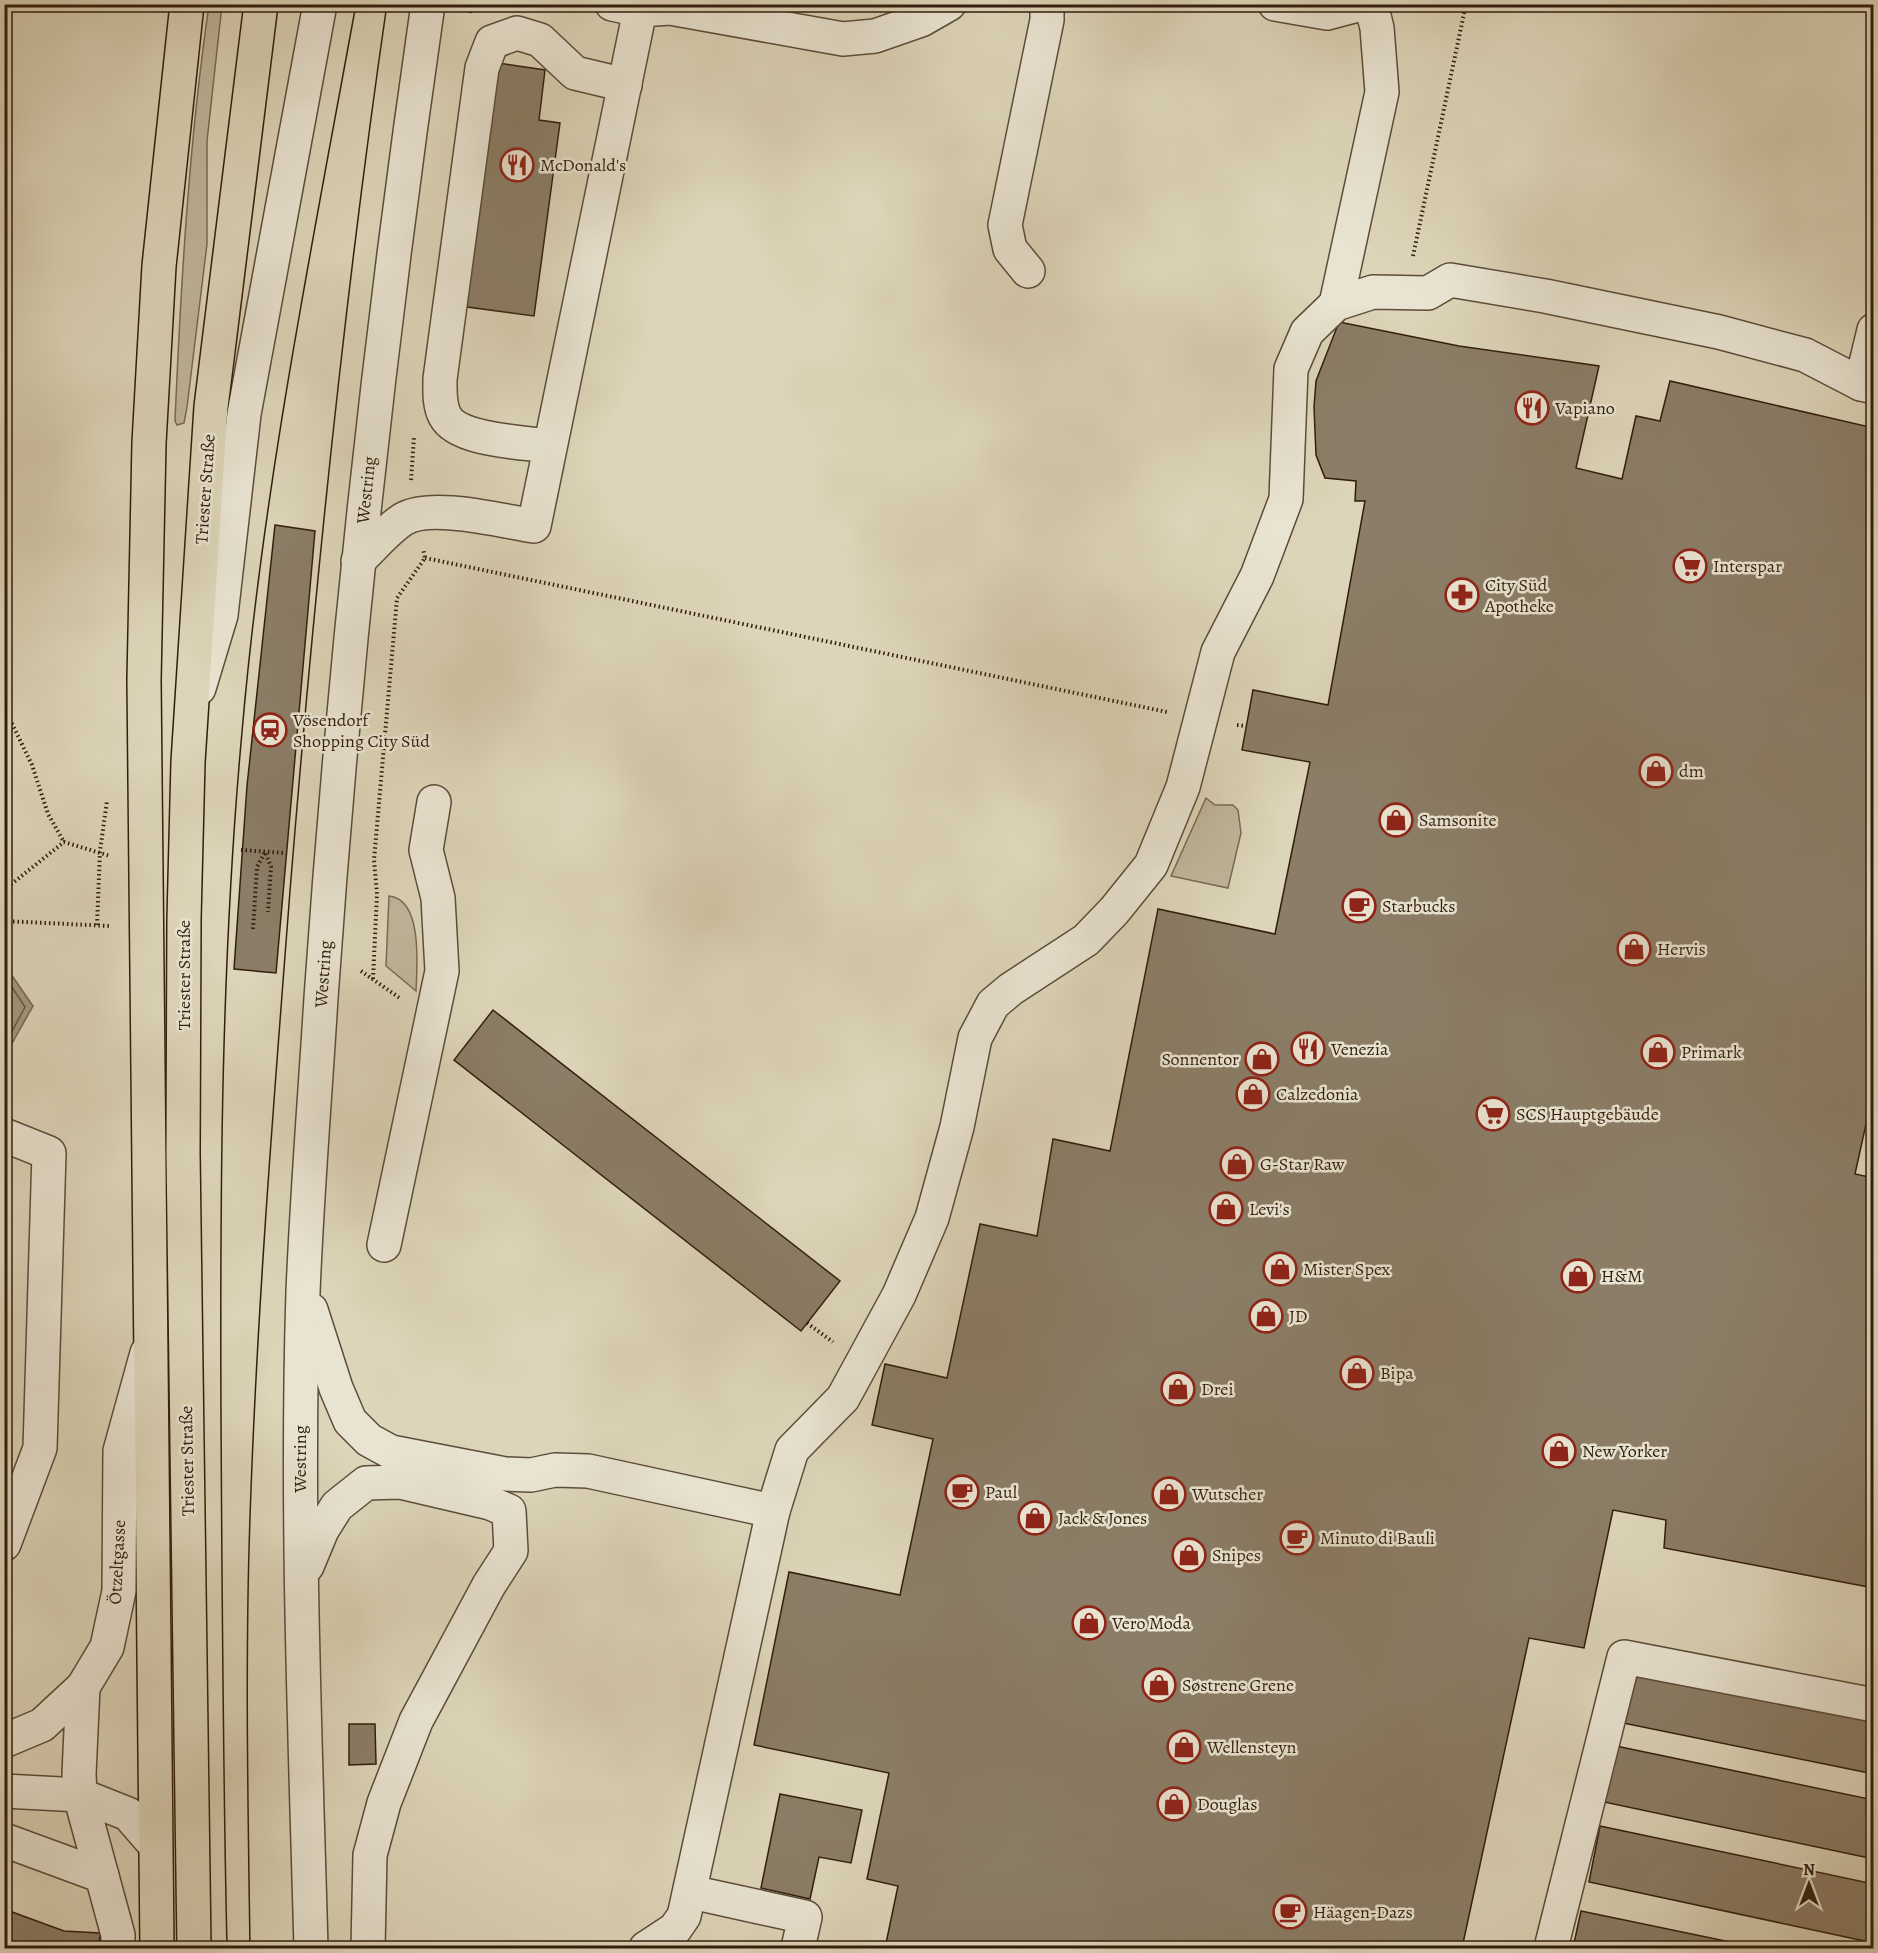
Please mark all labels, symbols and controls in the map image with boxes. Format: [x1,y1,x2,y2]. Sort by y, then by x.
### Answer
restaurant icon: McDonald's [499,147,535,183]
place label: McDonald's [540,153,626,177]
restaurant icon: Vapiano [1514,390,1550,426]
place label: Vapiano [1554,396,1615,420]
street label: Triester Straße [189,433,221,545]
street label: Westring [350,455,381,526]
supermarket icon: Interspar [1672,548,1708,584]
place label: Interspar [1713,554,1782,578]
place label: City Süd Apotheke [1484,573,1554,618]
pharmacy icon: City Süd Apotheke [1444,577,1480,613]
place label: Vösendorf Shopping City Süd [292,708,430,753]
station icon: Vösendorf Shopping City Süd [252,712,288,748]
shop icon: dm [1638,753,1674,789]
place label: dm [1679,759,1704,783]
shop icon: Samsonite [1378,802,1414,838]
place label: Samsonite [1419,808,1497,832]
cafe icon: Starbucks [1341,888,1377,924]
place label: Starbucks [1382,894,1455,918]
street label: Triester Straße [172,920,196,1030]
shop icon: Hervis [1616,931,1652,967]
place label: Hervis [1657,937,1706,961]
street label: Westring [309,939,337,1010]
restaurant icon: Venezia [1290,1031,1326,1067]
shop icon: Primark [1640,1034,1676,1070]
place label: Venezia [1330,1037,1389,1061]
place label: Primark [1681,1040,1742,1064]
shop icon: Sonnentor [1244,1041,1280,1077]
place label: Sonnentor [1161,1047,1239,1071]
shop icon: Calzedonia [1235,1076,1271,1112]
place label: Calzedonia [1276,1082,1359,1106]
supermarket icon: SCS Hauptgebäude [1475,1096,1511,1132]
place label: SCS Hauptgebäude [1516,1102,1659,1126]
shop icon: G-Star Raw [1219,1146,1255,1182]
place label: G-Star Raw [1260,1152,1345,1176]
shop icon: Levi's [1208,1191,1244,1227]
place label: Levi's [1249,1197,1290,1221]
shop icon: Mister Spex [1262,1251,1298,1287]
place label: Mister Spex [1303,1257,1391,1281]
shop icon: H&M [1560,1258,1596,1294]
place label: H&M [1601,1264,1642,1288]
shop icon: JD [1248,1298,1284,1334]
place label: JD [1289,1304,1307,1328]
shop icon: Bipa [1339,1355,1375,1391]
place label: Bipa [1380,1361,1414,1385]
shop icon: Drei [1160,1371,1196,1407]
place label: Drei [1201,1377,1234,1401]
street label: Triester Straße [174,1406,200,1516]
street label: Westring [288,1425,312,1494]
shop icon: New Yorker [1541,1433,1577,1469]
place label: New Yorker [1582,1439,1667,1463]
cafe icon: Paul [944,1474,980,1510]
shop icon: Wutscher [1151,1476,1187,1512]
place label: Paul [985,1480,1018,1504]
place label: Wutscher [1191,1482,1263,1506]
shop icon: Jack & Jones [1017,1500,1053,1536]
place label: Jack & Jones [1058,1506,1147,1530]
street label: Ötzeltgasse [103,1519,131,1605]
cafe icon: Minuto di Bauli [1279,1520,1315,1556]
place label: Minuto di Bauli [1320,1526,1435,1550]
shop icon: Snipes [1171,1537,1207,1573]
place label: Snipes [1212,1543,1261,1567]
shop icon: Vero Moda [1071,1605,1107,1641]
place label: Vero Moda [1111,1611,1191,1635]
shop icon: Søstrene Grene [1141,1667,1177,1703]
place label: Søstrene Grene [1182,1673,1294,1697]
shop icon: Wellensteyn [1166,1729,1202,1765]
place label: Wellensteyn [1206,1735,1296,1759]
shop icon: Douglas [1156,1786,1192,1822]
place label: Douglas [1197,1792,1257,1816]
north arrow [1779,1854,1839,1914]
text: N [1803,1859,1815,1881]
cafe icon: Häagen-Dazs [1272,1894,1308,1930]
place label: Häagen-Dazs [1313,1900,1413,1924]

